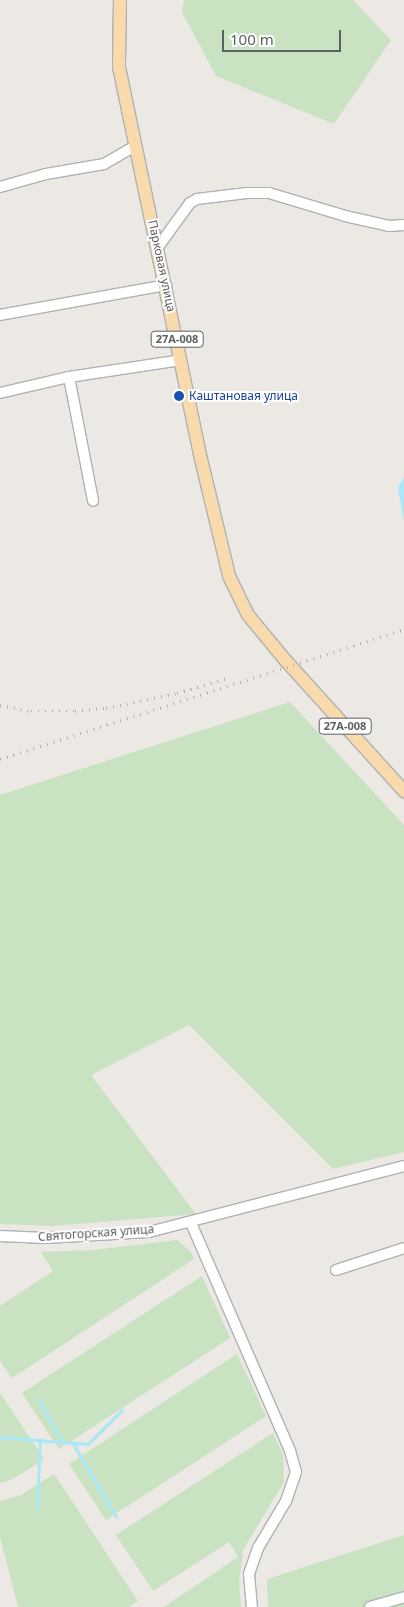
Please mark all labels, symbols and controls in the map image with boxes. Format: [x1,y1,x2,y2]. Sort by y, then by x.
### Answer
scale bar [224,20,343,52]
text: 100 m [230,29,274,49]
street label: Парковая улица [145,219,179,313]
road number: 27А-008 [150,330,204,348]
place label: Каштановая улица [189,389,298,403]
marker: Каштановая улица [173,390,185,402]
road number: 27А-008 [318,718,372,734]
street label: Святогорская улица [37,1222,155,1244]

